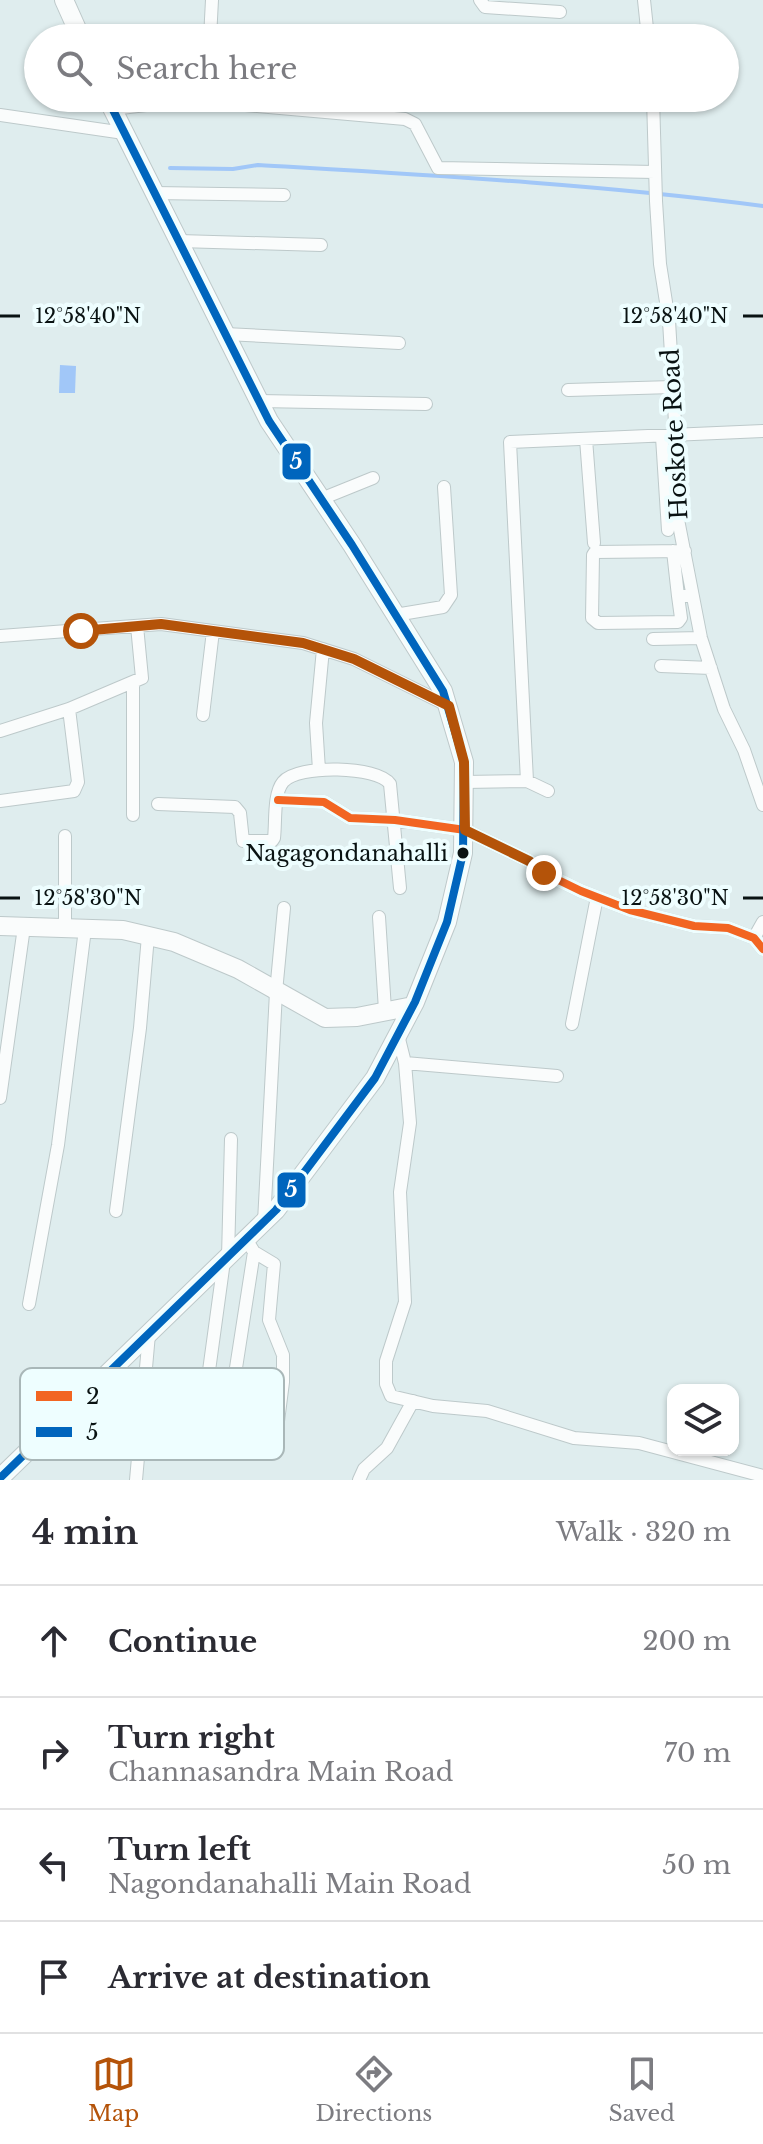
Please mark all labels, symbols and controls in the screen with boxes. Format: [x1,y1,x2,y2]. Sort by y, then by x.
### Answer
search box [24,24,739,112]
icon: search [52,46,96,90]
text: Search here [116,50,297,87]
text: 12°58'40"N [35,304,141,328]
text: 12°58'40"N [622,304,728,328]
street label: Hoskote Road [656,348,693,520]
line badge: 5 [281,442,312,481]
text: 5 [289,448,303,475]
route start [63,613,99,649]
place label: Nagagondanahalli [245,840,448,867]
marker: Nagagondanahalli [455,845,471,861]
route end [526,855,562,891]
text: 12°58'30"N [34,886,142,910]
text: 12°58'30"N [621,886,729,910]
line badge: 5 [276,1171,307,1209]
text: 5 [284,1176,298,1203]
legend [20,1368,284,1460]
text: 2 [86,1383,100,1410]
map controls [667,1384,739,1456]
button: layers [667,1384,739,1456]
text: 5 [86,1419,99,1446]
text: 4 min [32,1511,138,1553]
text: Walk · 320 m [556,1516,731,1548]
icon: ahead [32,1619,76,1663]
text: Continue [108,1623,257,1660]
text: 200 m [642,1625,731,1657]
text: Turn right [108,1719,275,1756]
icon: right [32,1731,76,1775]
text: 70 m [664,1737,731,1769]
text: Channasandra Main Road [108,1756,453,1788]
text: Turn left [108,1831,251,1868]
icon: left [32,1843,76,1887]
text: 50 m [662,1849,731,1881]
text: Nagondanahalli Main Road [108,1868,471,1900]
icon: arrive [32,1955,76,1999]
text: Arrive at destination [108,1959,431,1996]
tab: Map [88,2052,139,2127]
tab: Directions [315,2052,432,2127]
tab: Saved [609,2052,675,2127]

